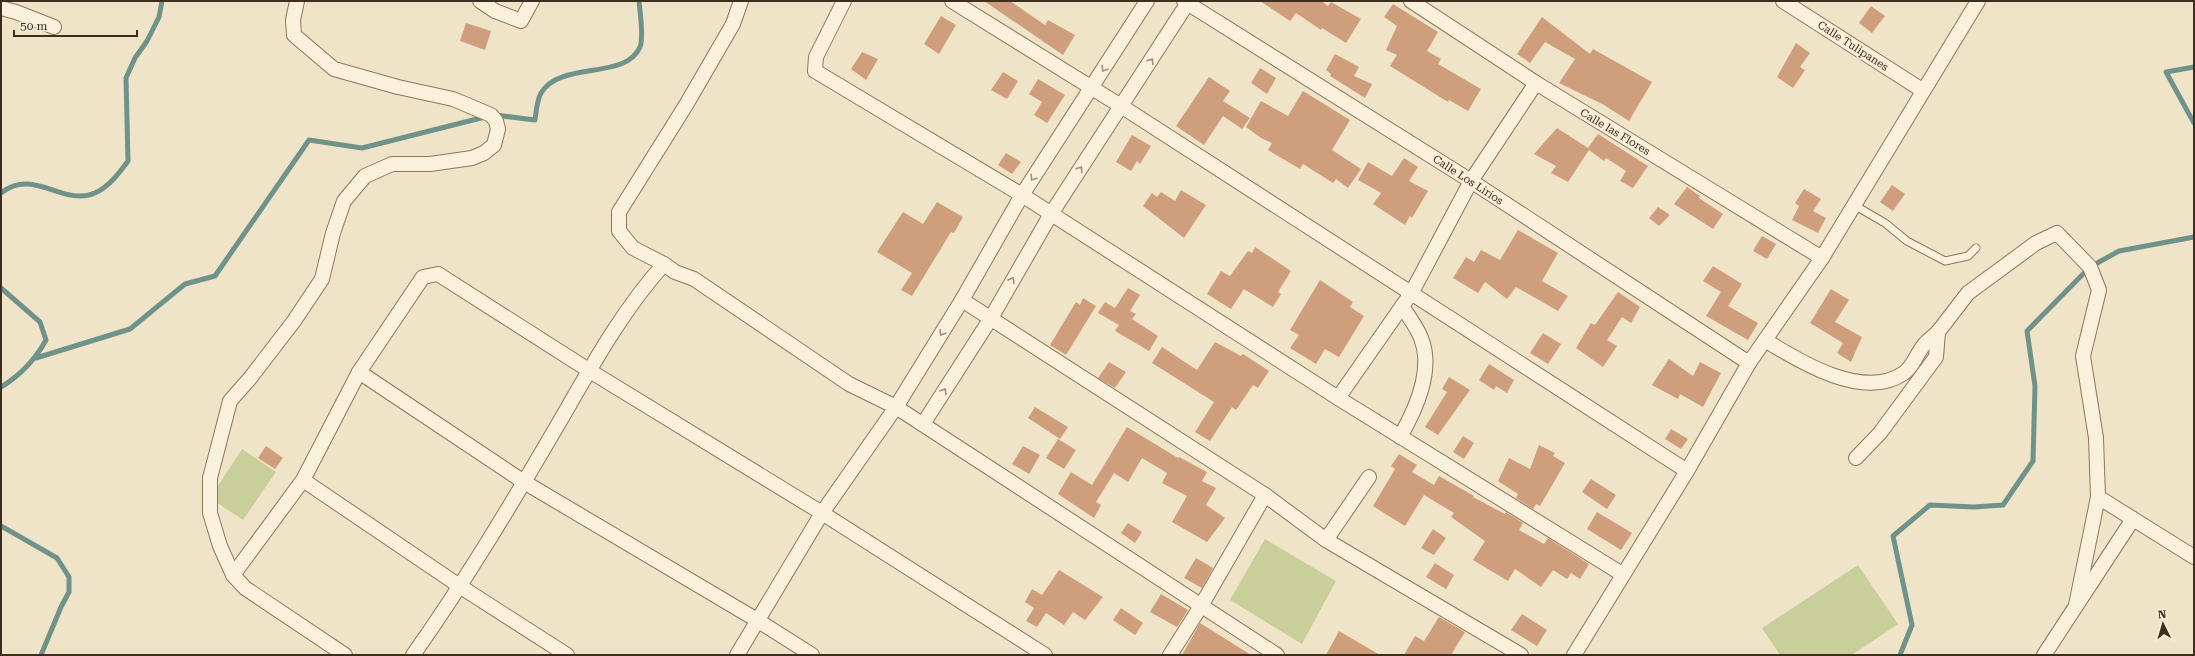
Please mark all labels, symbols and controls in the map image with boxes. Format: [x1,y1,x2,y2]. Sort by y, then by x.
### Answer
scale bar [14,12,137,38]
street label: Calle Tulipanes [1815,18,1891,74]
text: 50 m [20,19,47,33]
one-way arrow [1146,58,1153,65]
one-way arrow [1101,65,1109,72]
street label: Calle las Flores [1578,106,1652,158]
street label: Calle Los Lirios [1430,152,1506,208]
one-way arrow [1075,167,1082,174]
one-way arrow [1030,174,1038,181]
one-way arrow [1008,277,1015,285]
one-way arrow [939,329,946,336]
one-way arrow [939,388,947,395]
north arrow [2143,604,2183,644]
text: N [2157,608,2167,621]

